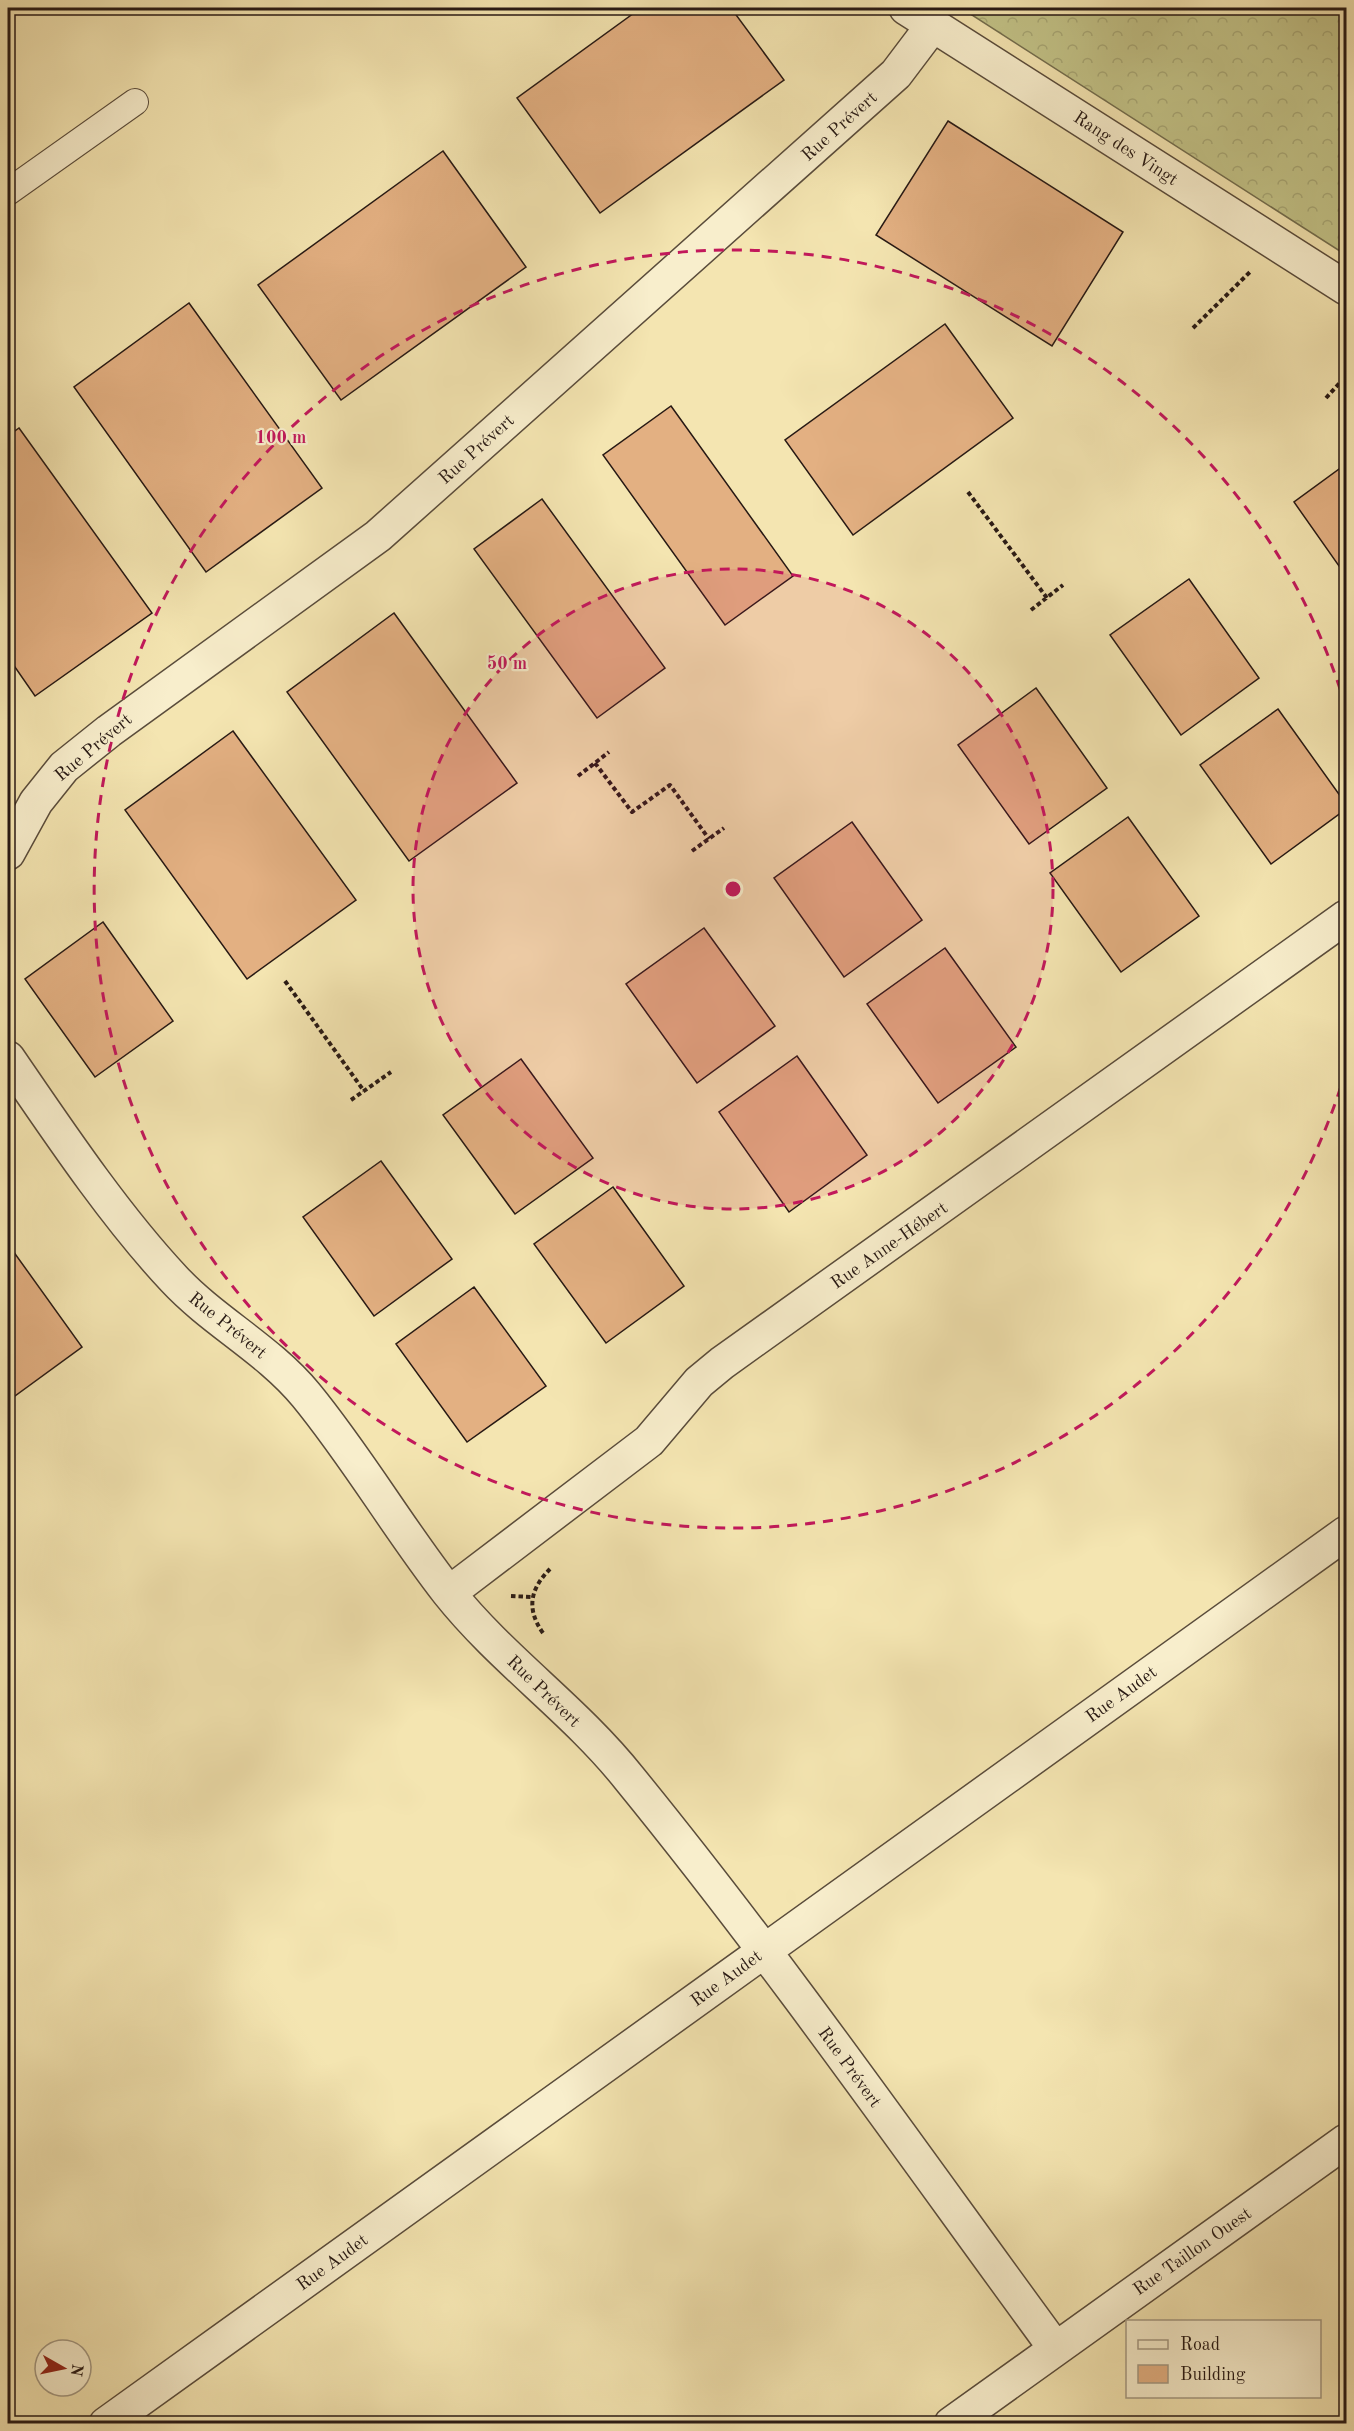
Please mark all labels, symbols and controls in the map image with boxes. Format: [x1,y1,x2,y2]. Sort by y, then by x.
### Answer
street label: Rue Prévert [799,88,881,165]
street label: Rang des Vingt [1070,108,1181,189]
street label: Rue Prévert [436,411,518,488]
text: 100 m [256,429,306,447]
text: 50 m [487,655,527,673]
street label: Rue Prévert [52,711,136,785]
centre of rings [723,879,743,899]
street label: Rue Anne-Hébert [828,1199,951,1293]
street label: Rue Prévert [185,1289,270,1362]
street label: Rue Prévert [503,1652,583,1731]
street label: Rue Audet [1083,1663,1161,1727]
street label: Rue Audet [688,1947,766,2011]
street label: Rue Prévert [814,2024,884,2111]
street label: Rue Taillon Ouest [1130,2204,1255,2299]
street label: Rue Audet [294,2231,372,2295]
legend [1126,2320,1321,2398]
text: Road [1180,2336,1220,2354]
north arrow [33,2338,93,2398]
text: N [67,2363,85,2378]
text: Building [1180,2366,1246,2384]

